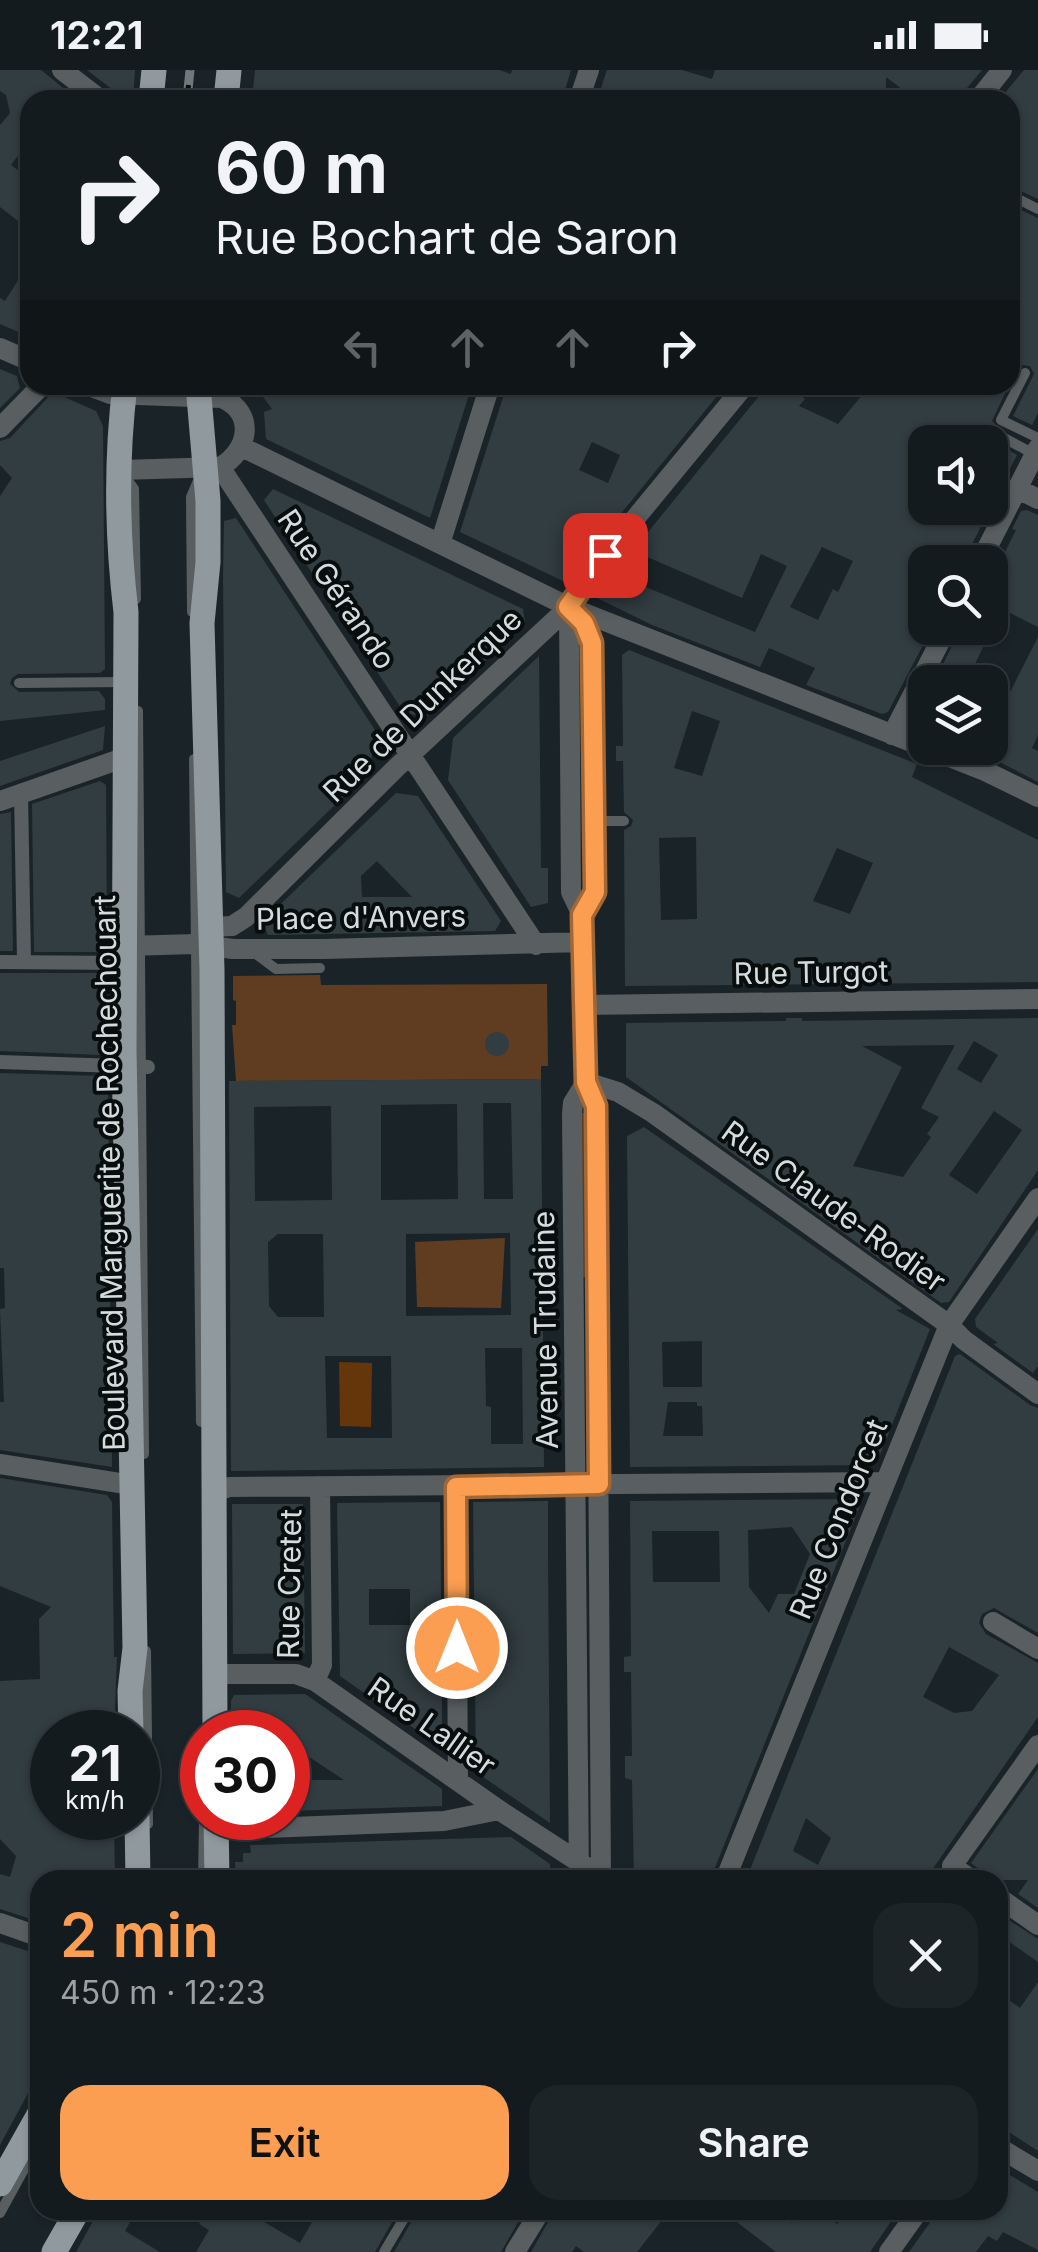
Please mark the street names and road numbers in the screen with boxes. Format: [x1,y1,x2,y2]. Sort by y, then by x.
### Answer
street label: Rue Gérando [270,502,404,676]
street label: Rue de Dunkerque [315,601,529,809]
street label: Boulevard Marguerite de Rochechouart [86,895,132,1451]
street label: Place d'Anvers [256,897,466,937]
street label: Rue Turgot [733,953,889,991]
street label: Rue Claude-Rodier [715,1113,953,1299]
street label: Avenue Trudaine [525,1211,565,1449]
street label: Rue Condorcet [782,1414,895,1624]
street label: Rue Cretet [270,1509,308,1659]
street label: Rue Lallier [361,1669,503,1783]

